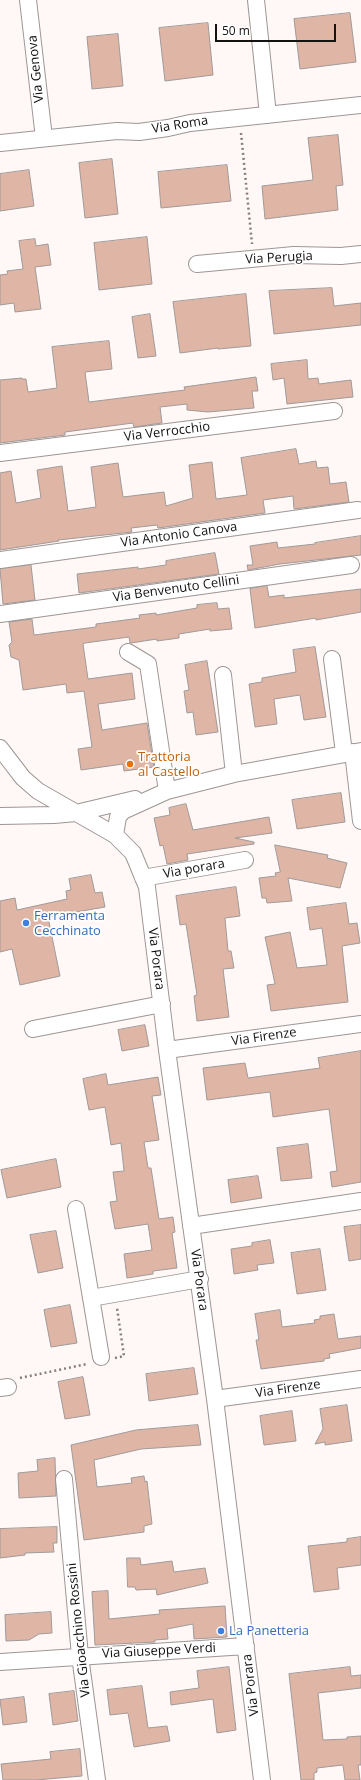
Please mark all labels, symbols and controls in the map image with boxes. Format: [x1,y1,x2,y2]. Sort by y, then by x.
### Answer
scale bar [217,16,338,42]
text: 50 m [222,22,250,39]
street label: Via Genova [25,34,47,104]
street label: Via Roma [151,113,209,137]
street label: Via Perugia [245,248,313,268]
street label: Via Verrocchio [123,419,211,445]
street label: Via Antonio Canova [120,519,238,551]
street label: Via Benvenuto Cellini [112,572,240,606]
place label: Trattoria al Castello [138,749,200,780]
marker: Trattoria al Castello [125,759,135,769]
street label: Via porara [162,856,226,882]
place label: Ferramenta Cecchinato [34,908,105,939]
marker: Ferramenta Cecchinato [21,918,31,928]
street label: Via Porara [144,927,168,991]
street label: Via Firenze [230,1025,298,1049]
street label: Via Porara [187,1248,211,1312]
street label: Via Firenze [254,1377,322,1401]
street label: Via Gioacchino Rossini [64,1562,94,1698]
place label: La Panetteria [229,1623,309,1639]
marker: La Panetteria [216,1626,226,1636]
street label: Via Giuseppe Verdi [102,1640,216,1662]
street label: Via Porara [239,1653,263,1717]

